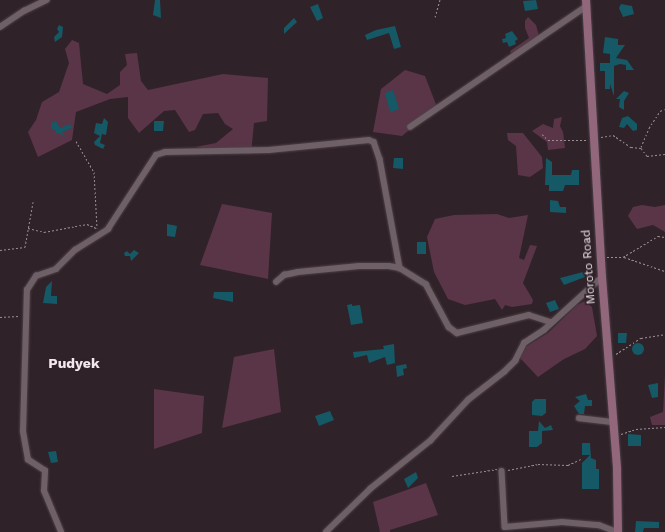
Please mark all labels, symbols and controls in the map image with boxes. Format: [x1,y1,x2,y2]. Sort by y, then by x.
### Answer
street label: Moroto Road [579,229,599,305]
district label: Pudyek [48,355,100,371]

